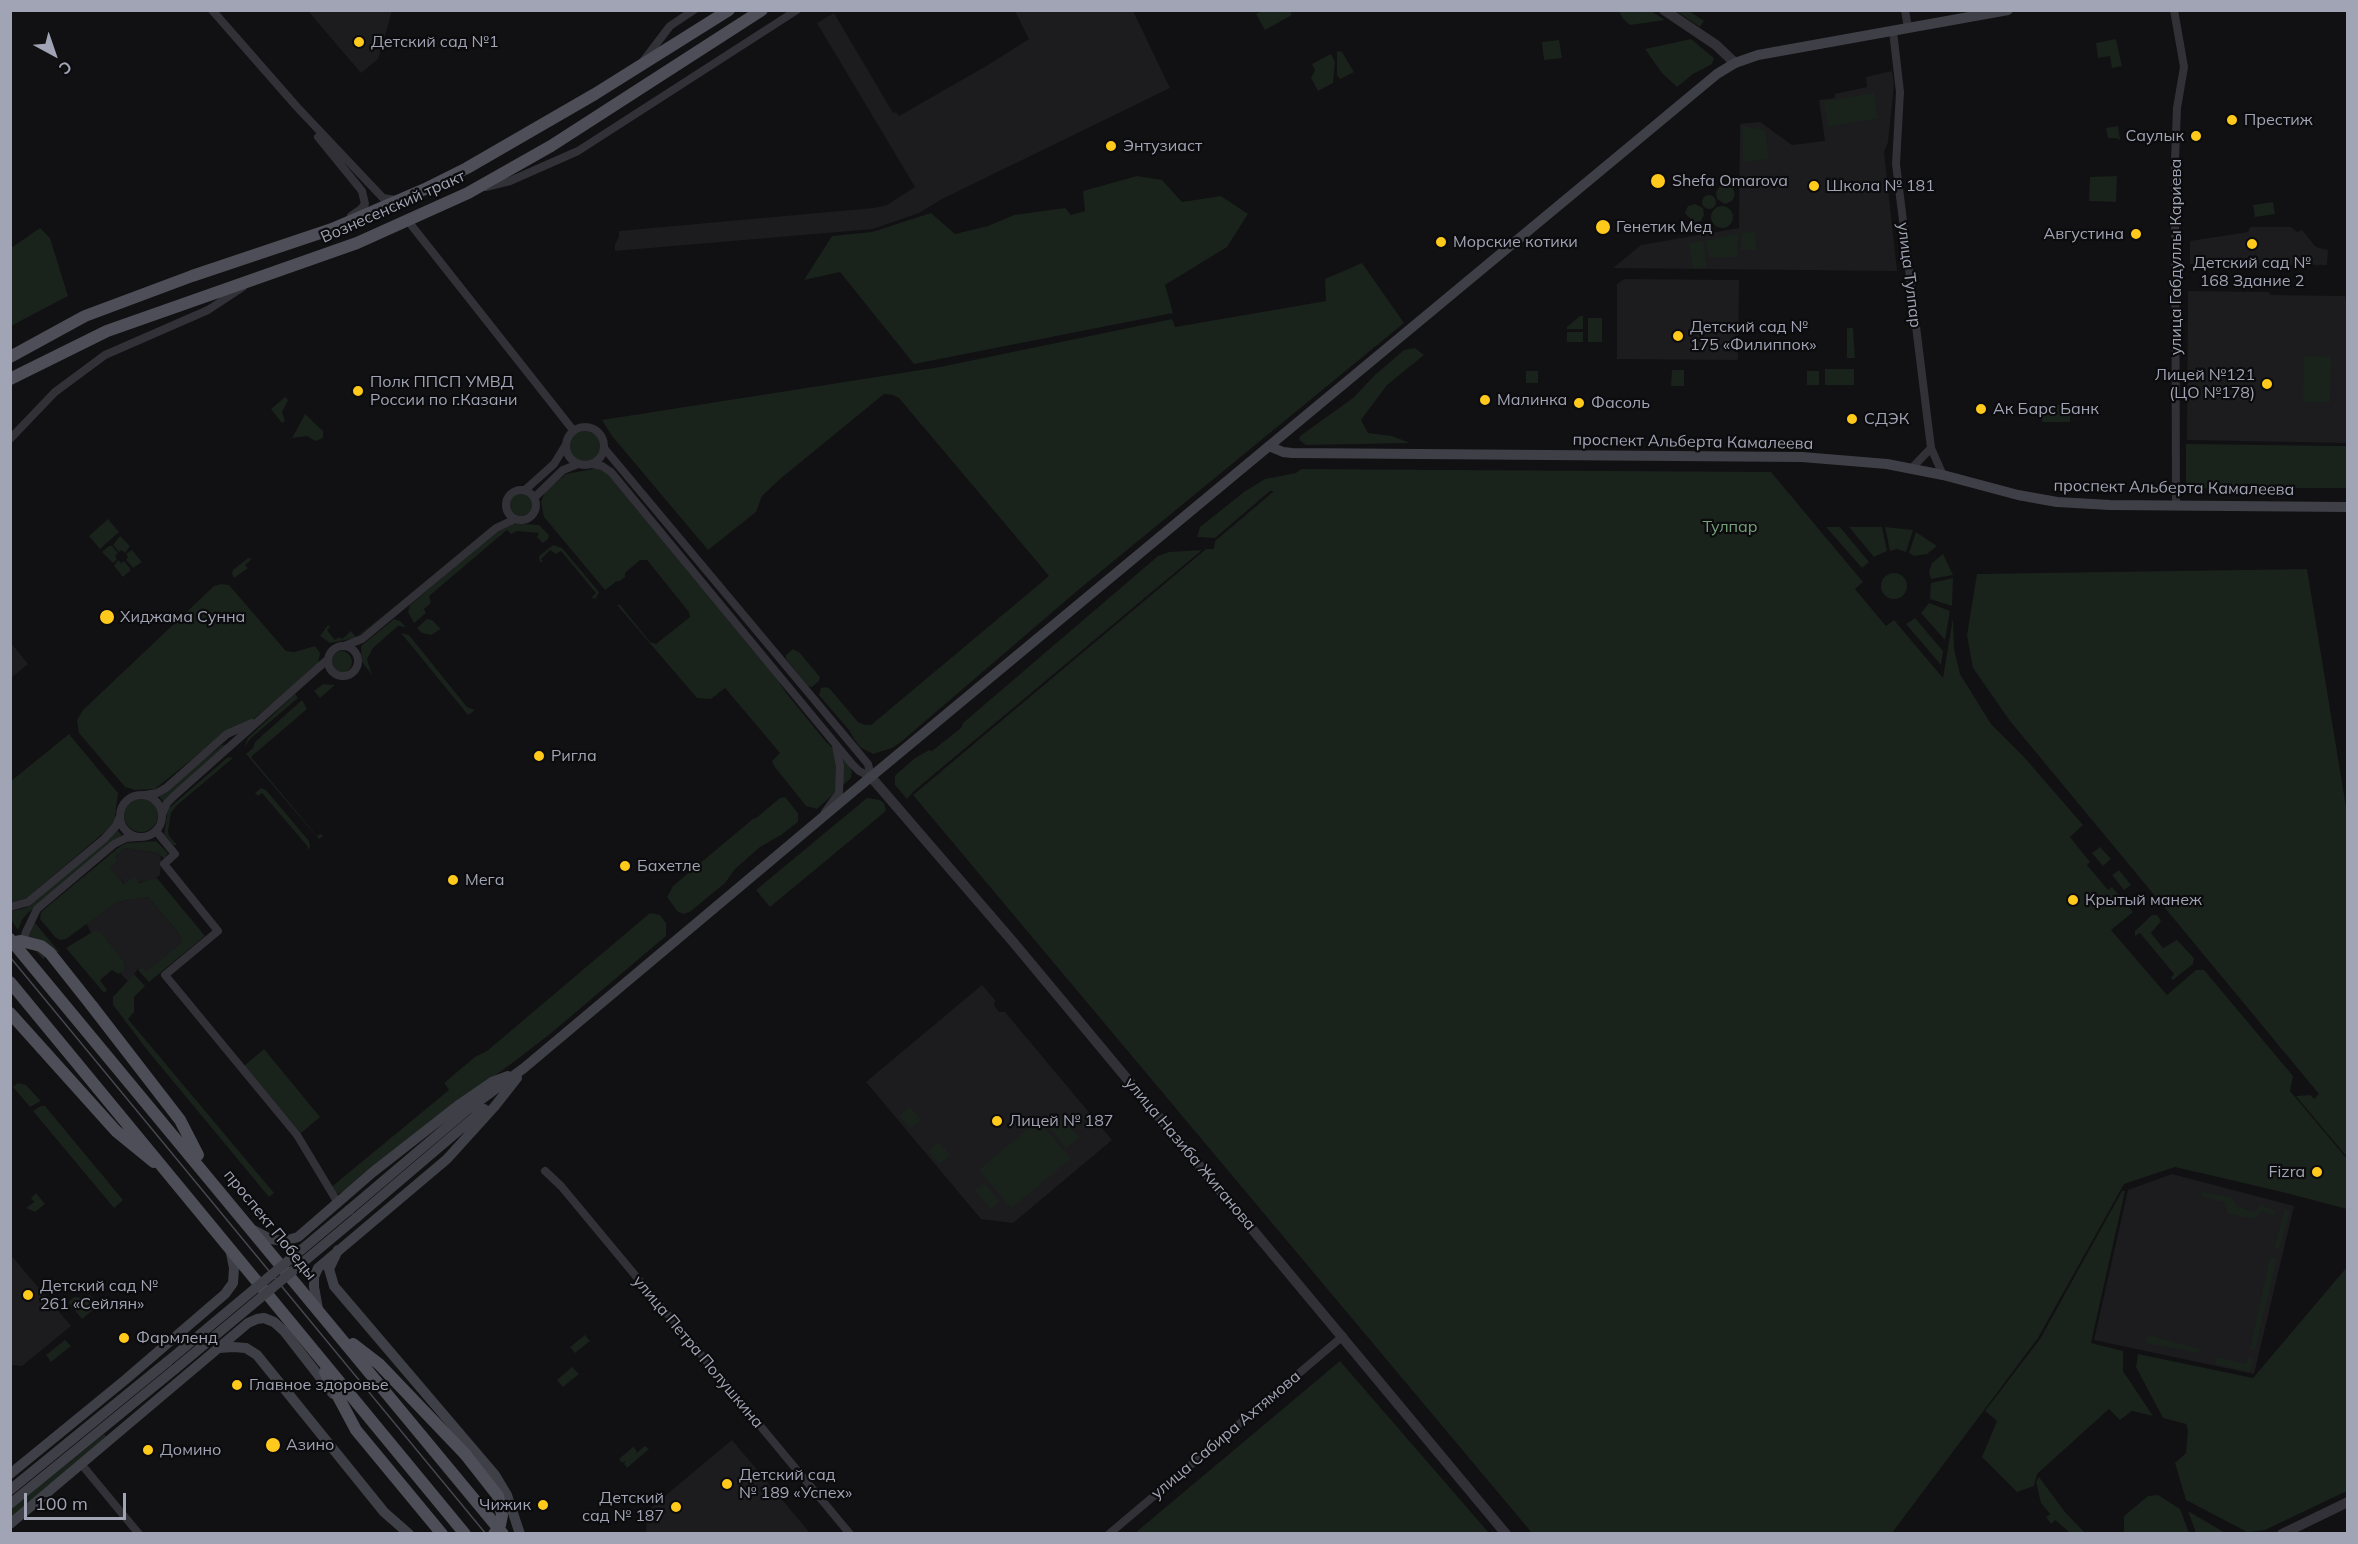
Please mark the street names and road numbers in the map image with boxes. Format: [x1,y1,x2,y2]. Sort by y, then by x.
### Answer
street label: улица Габдуллы Кариева [2166,159,2186,355]
street label: Вознесенский тракт [318,167,468,247]
street label: улица Тулпар [1893,221,1925,329]
street label: проспект Альберта Камалеева [1572,430,1814,454]
street label: проспект Альберта Камалеева [2053,476,2295,500]
street label: улица Назиба Жиганова [1120,1074,1260,1234]
street label: проспект Победы [220,1166,320,1284]
street label: улица Петра Полушкина [629,1272,767,1432]
street label: улица Сабира Ахтямова [1147,1367,1305,1503]

